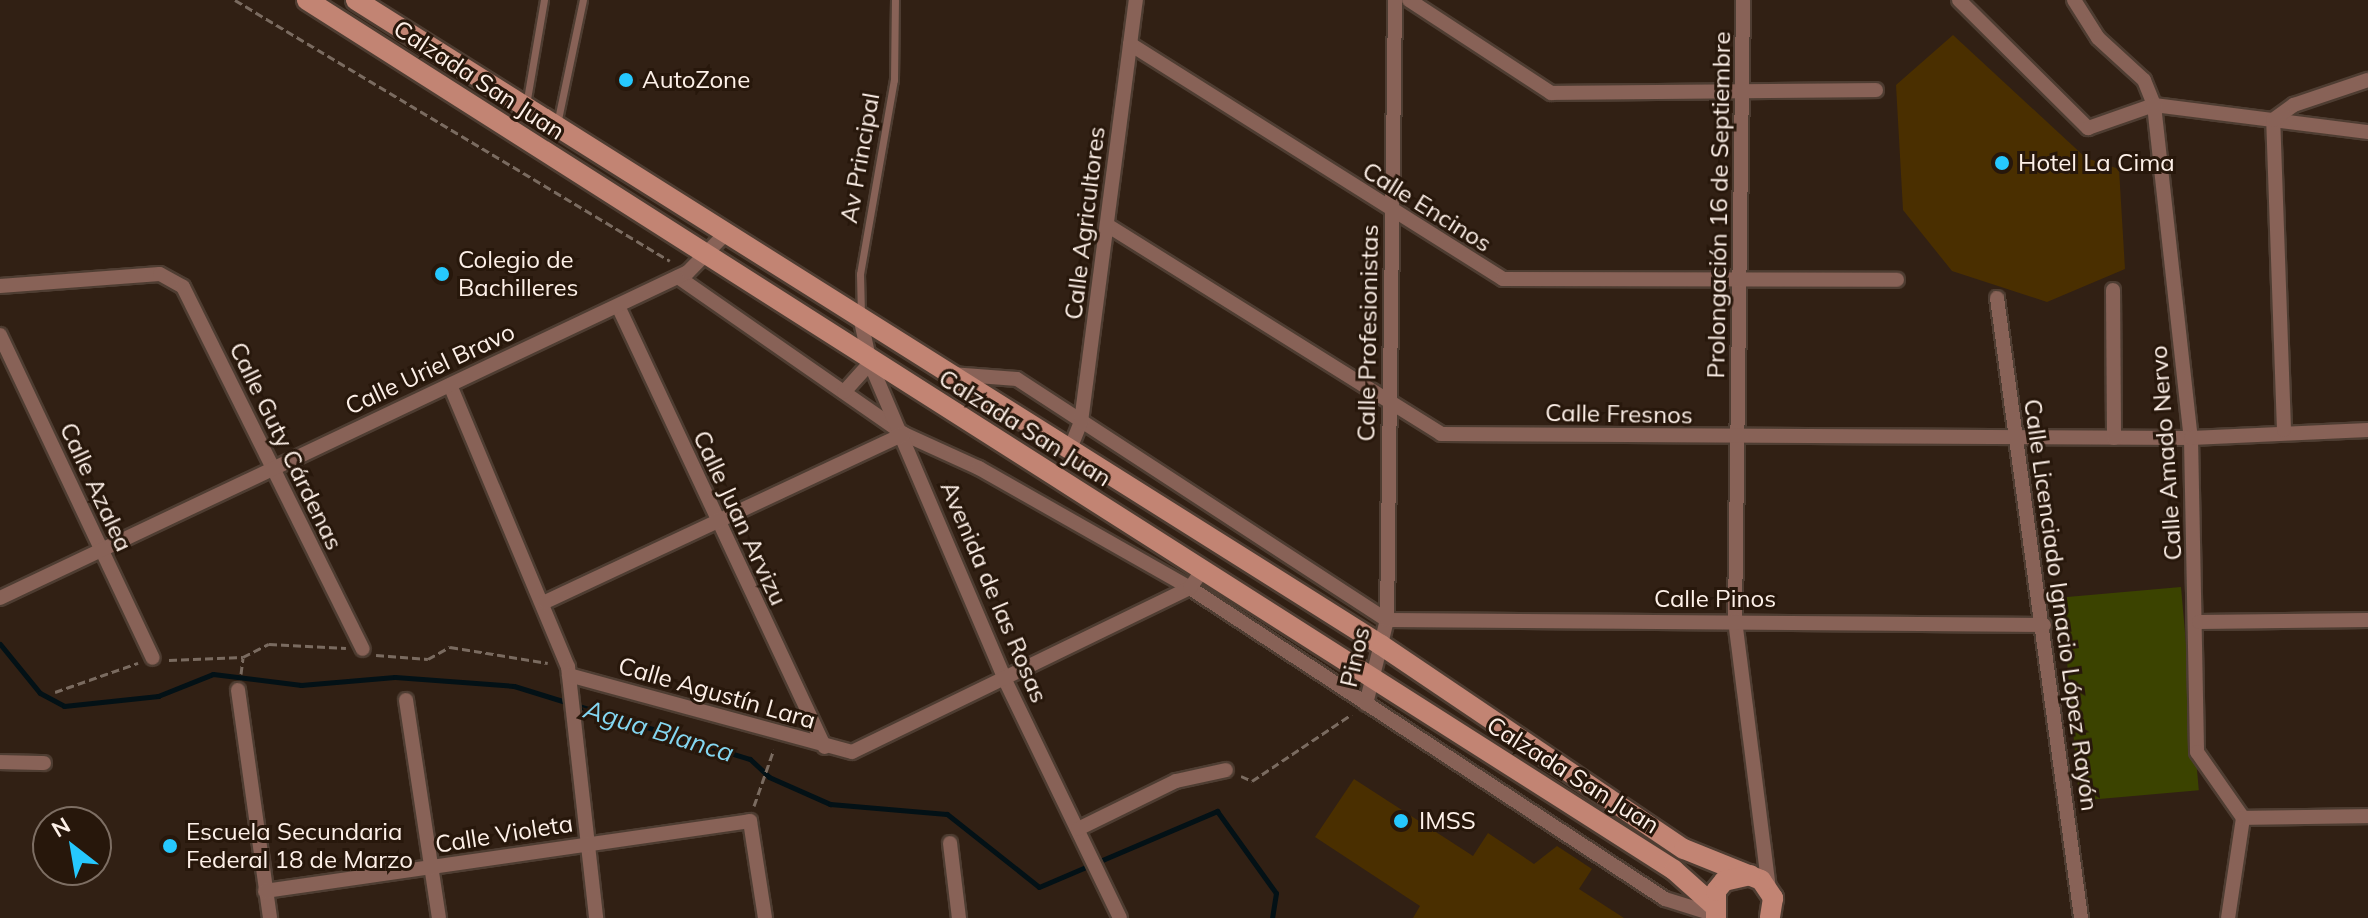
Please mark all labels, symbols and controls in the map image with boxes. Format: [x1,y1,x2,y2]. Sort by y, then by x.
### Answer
street label: Calzada San Juan [388,14,570,146]
street label: Prolongación 16 de Septiembre [1702,31,1736,379]
place label: AutoZone [642,66,750,94]
marker: AutoZone [617,71,635,89]
street label: Av Principal [834,91,886,225]
street label: Calle Agricultores [1059,125,1111,321]
place label: Hotel La Cima [2018,149,2175,177]
marker: Hotel La Cima [1993,154,2011,172]
street label: Calle Encinos [1357,156,1497,258]
street label: Calle Profesionistas [1352,224,1384,442]
place label: Colegio de Bachilleres [458,246,578,302]
marker: Colegio de Bachilleres [433,265,451,283]
street label: Calle Uriel Bravo [341,317,519,421]
street label: Calle Guty Cárdenas [223,338,349,554]
street label: Calle Amado Nervo [2144,345,2188,561]
street label: Calzada San Juan [933,363,1117,493]
street label: Calle Licenciado Ignacio López Rayón [2018,397,2104,813]
street label: Calle Fresnos [1545,398,1693,430]
street label: Calle Azalea [54,418,138,556]
street label: Calle Juan Arvizu [687,426,793,610]
street label: Avenida de las Rosas [934,477,1054,707]
street label: Calle Pinos [1654,585,1776,613]
street label: Pinos [1334,624,1376,690]
street label: Calle Agustín Lara [615,651,819,735]
water label: Agua Blanca [580,693,738,769]
street label: Calzada San Juan [1481,710,1665,840]
north arrow [32,806,112,886]
place label: IMSS [1419,807,1476,835]
street label: Calle Violeta [433,809,575,859]
marker: IMSS [1390,810,1412,832]
text: N [46,811,75,843]
place label: Escuela Secundaria Federal 18 de Marzo [186,818,413,874]
marker: Escuela Secundaria Federal 18 de Marzo [161,837,179,855]

